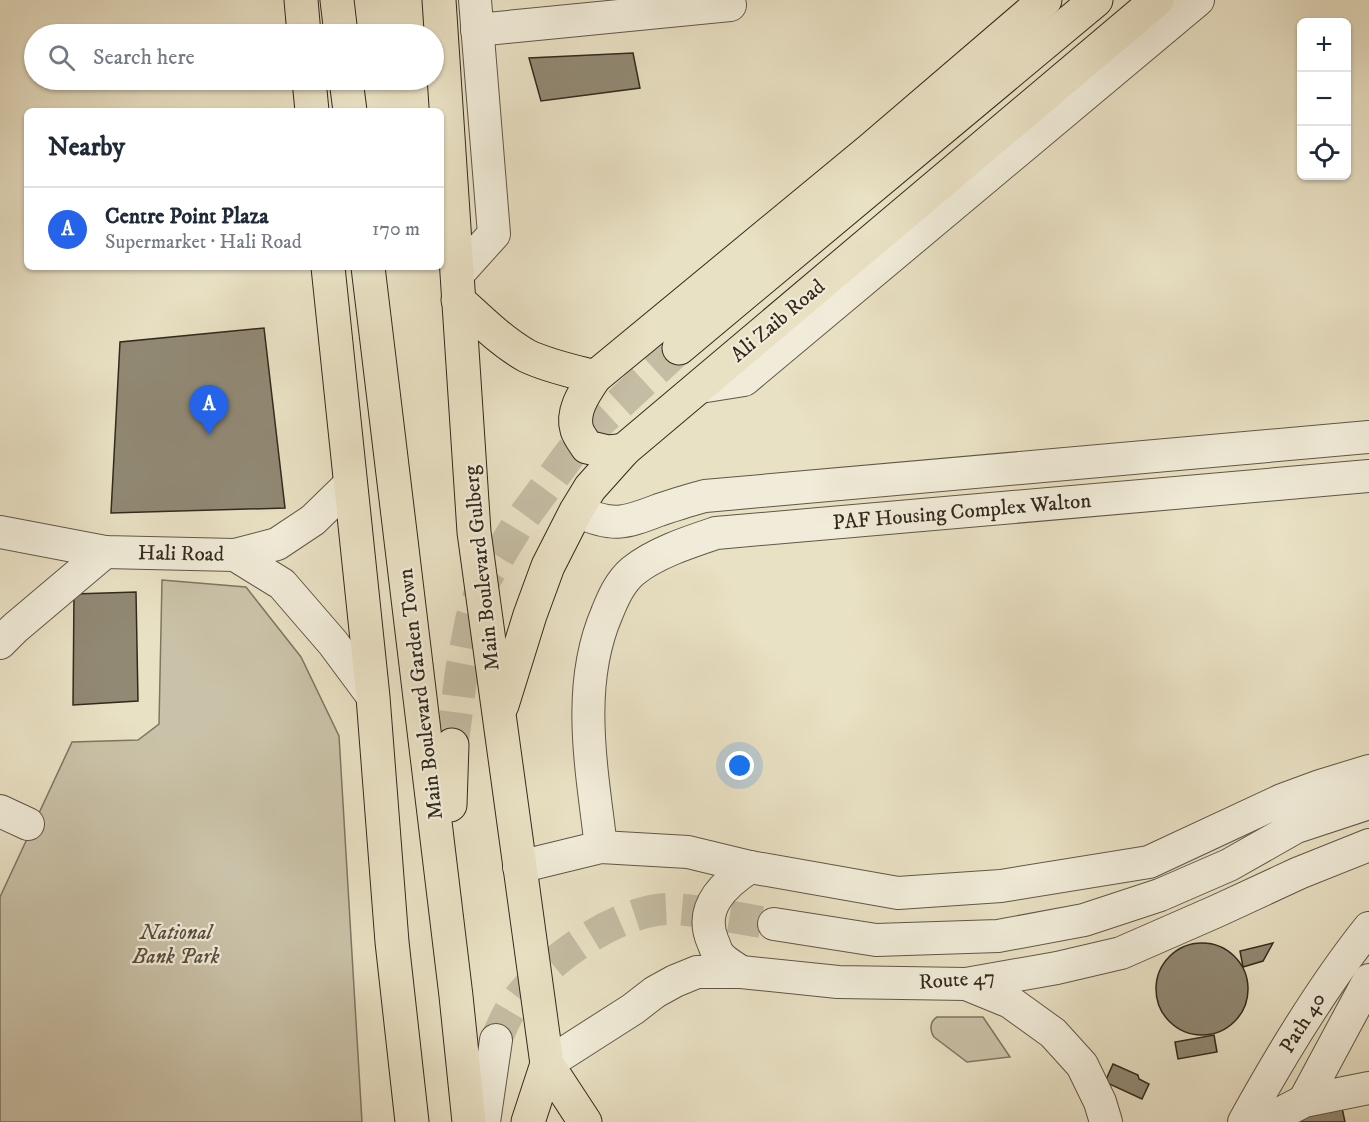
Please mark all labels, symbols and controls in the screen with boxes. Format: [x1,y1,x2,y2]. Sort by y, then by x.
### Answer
map controls [1297,18,1351,180]
button: + [1297,18,1351,72]
search box [24,24,444,90]
icon: search [45,41,78,74]
text: Search here [93,44,195,71]
button: − [1297,72,1351,126]
button: locate [1297,126,1351,180]
text: Nearby [48,131,125,164]
text: Centre Point Plaza [105,203,269,230]
text: A [61,217,74,242]
text: 170 m [372,217,420,242]
text: Supermarket · Hali Road [105,230,302,255]
street label: Ali Zaib Road [726,274,831,368]
pin: A [190,386,228,435]
street label: Main Boulevard Gulberg [458,463,506,672]
street label: PAF Housing Complex Walton [832,488,1092,536]
street label: Hali Road [138,540,225,568]
street label: Main Boulevard Garden Town [393,567,449,821]
your location [725,751,754,780]
park label: National Bank Park [132,920,220,970]
street label: Route 47 [918,964,996,996]
street label: Path 40 [1274,988,1332,1058]

